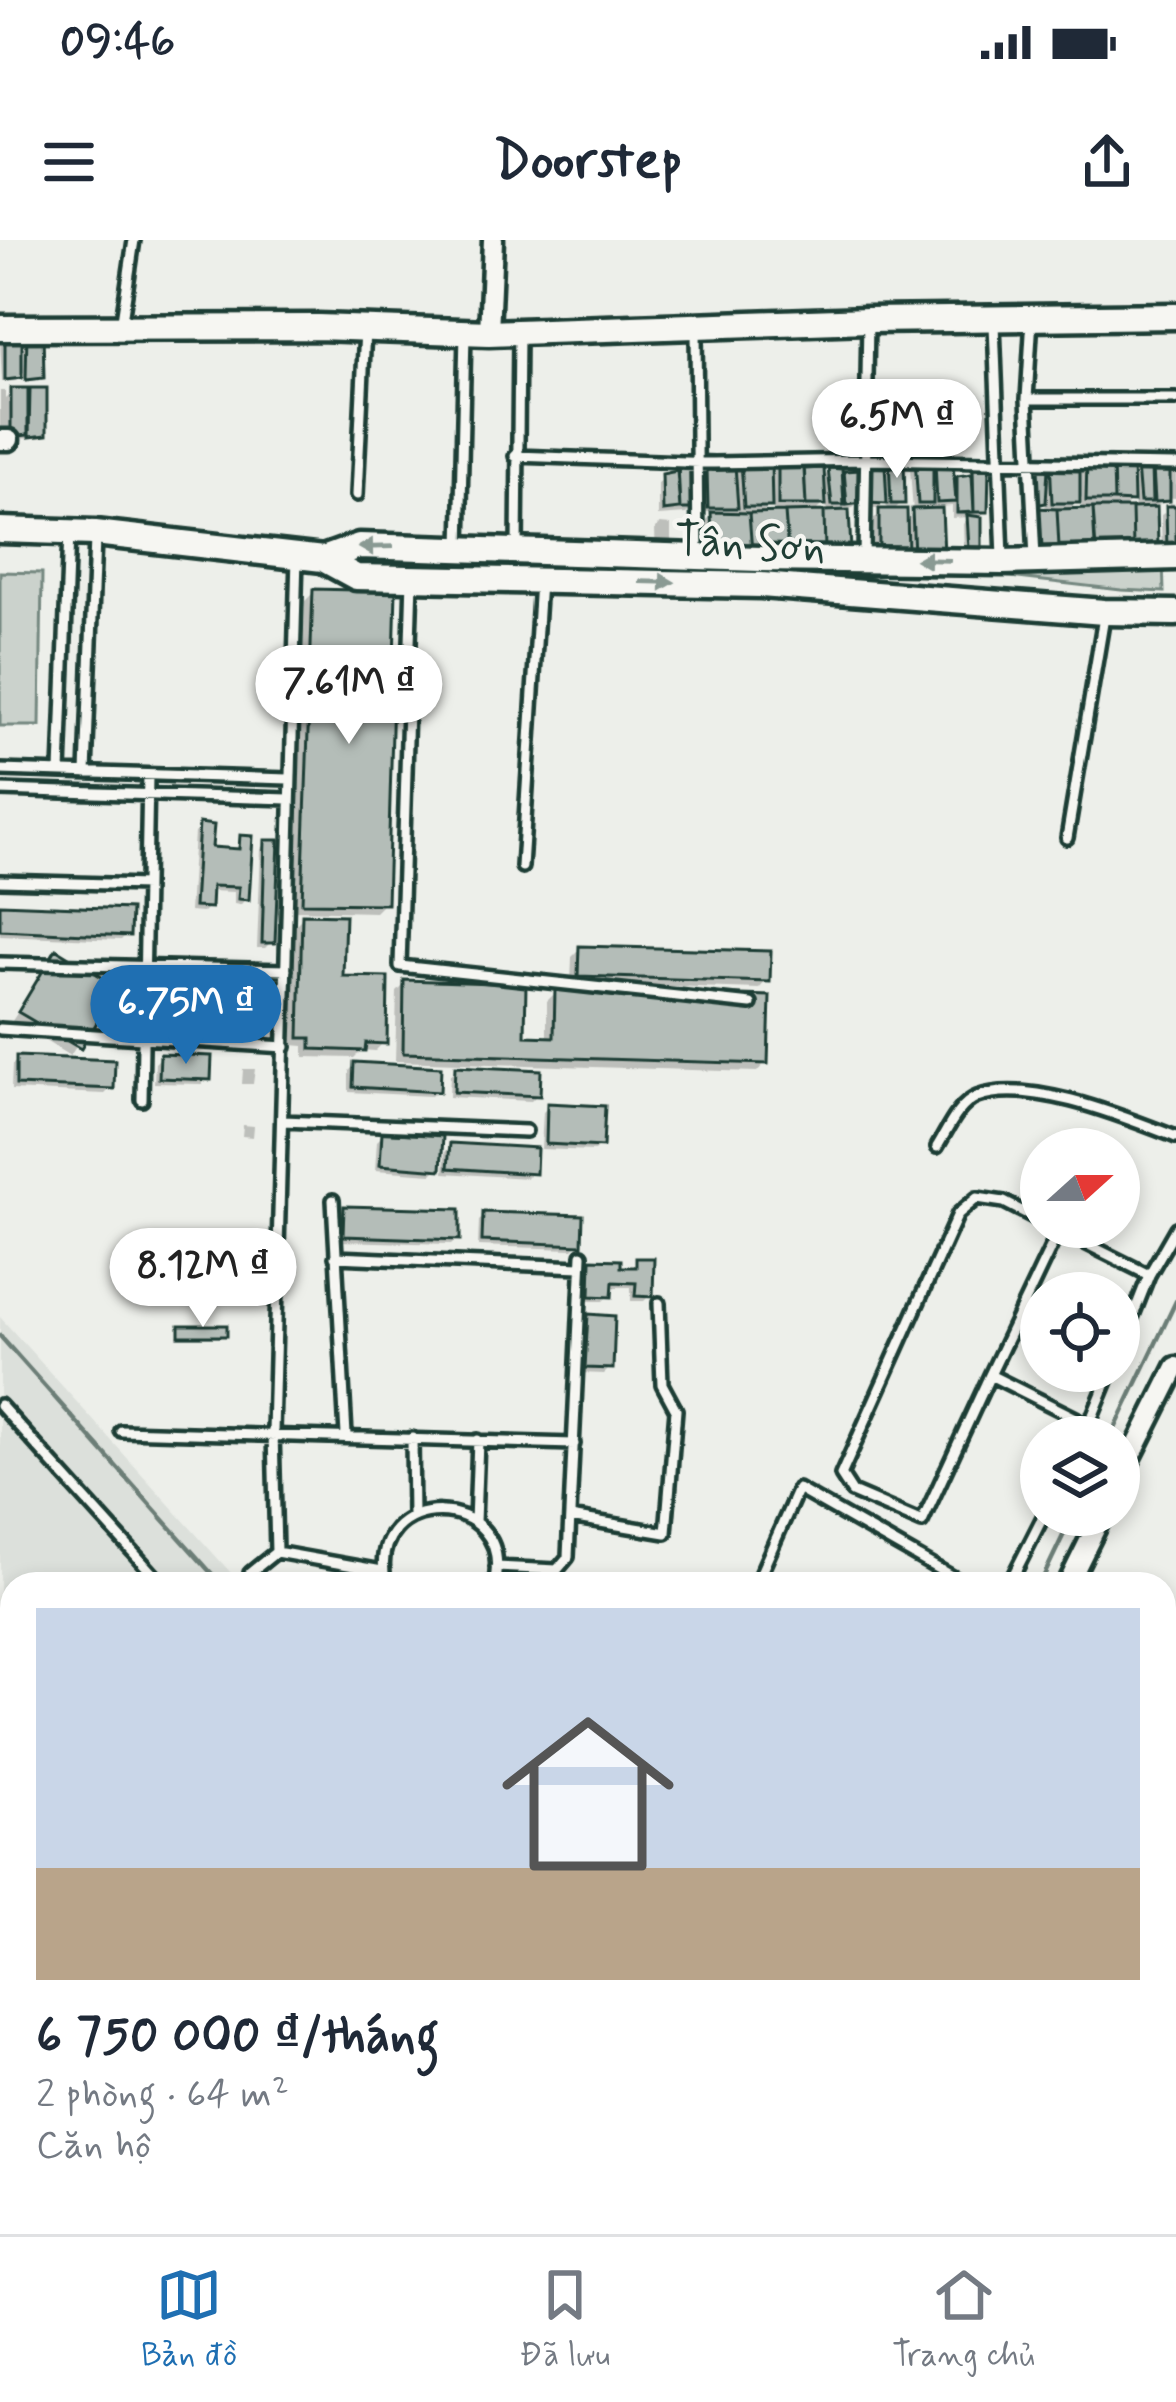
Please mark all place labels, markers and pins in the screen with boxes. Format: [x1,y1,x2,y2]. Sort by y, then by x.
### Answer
pin: 6.5M ₫ [799,379,995,481]
pin: 7.61M ₫ [238,645,460,747]
pin: 6.75M ₫ [75,965,297,1067]
pin: 8.12M ₫ [92,1228,314,1330]

